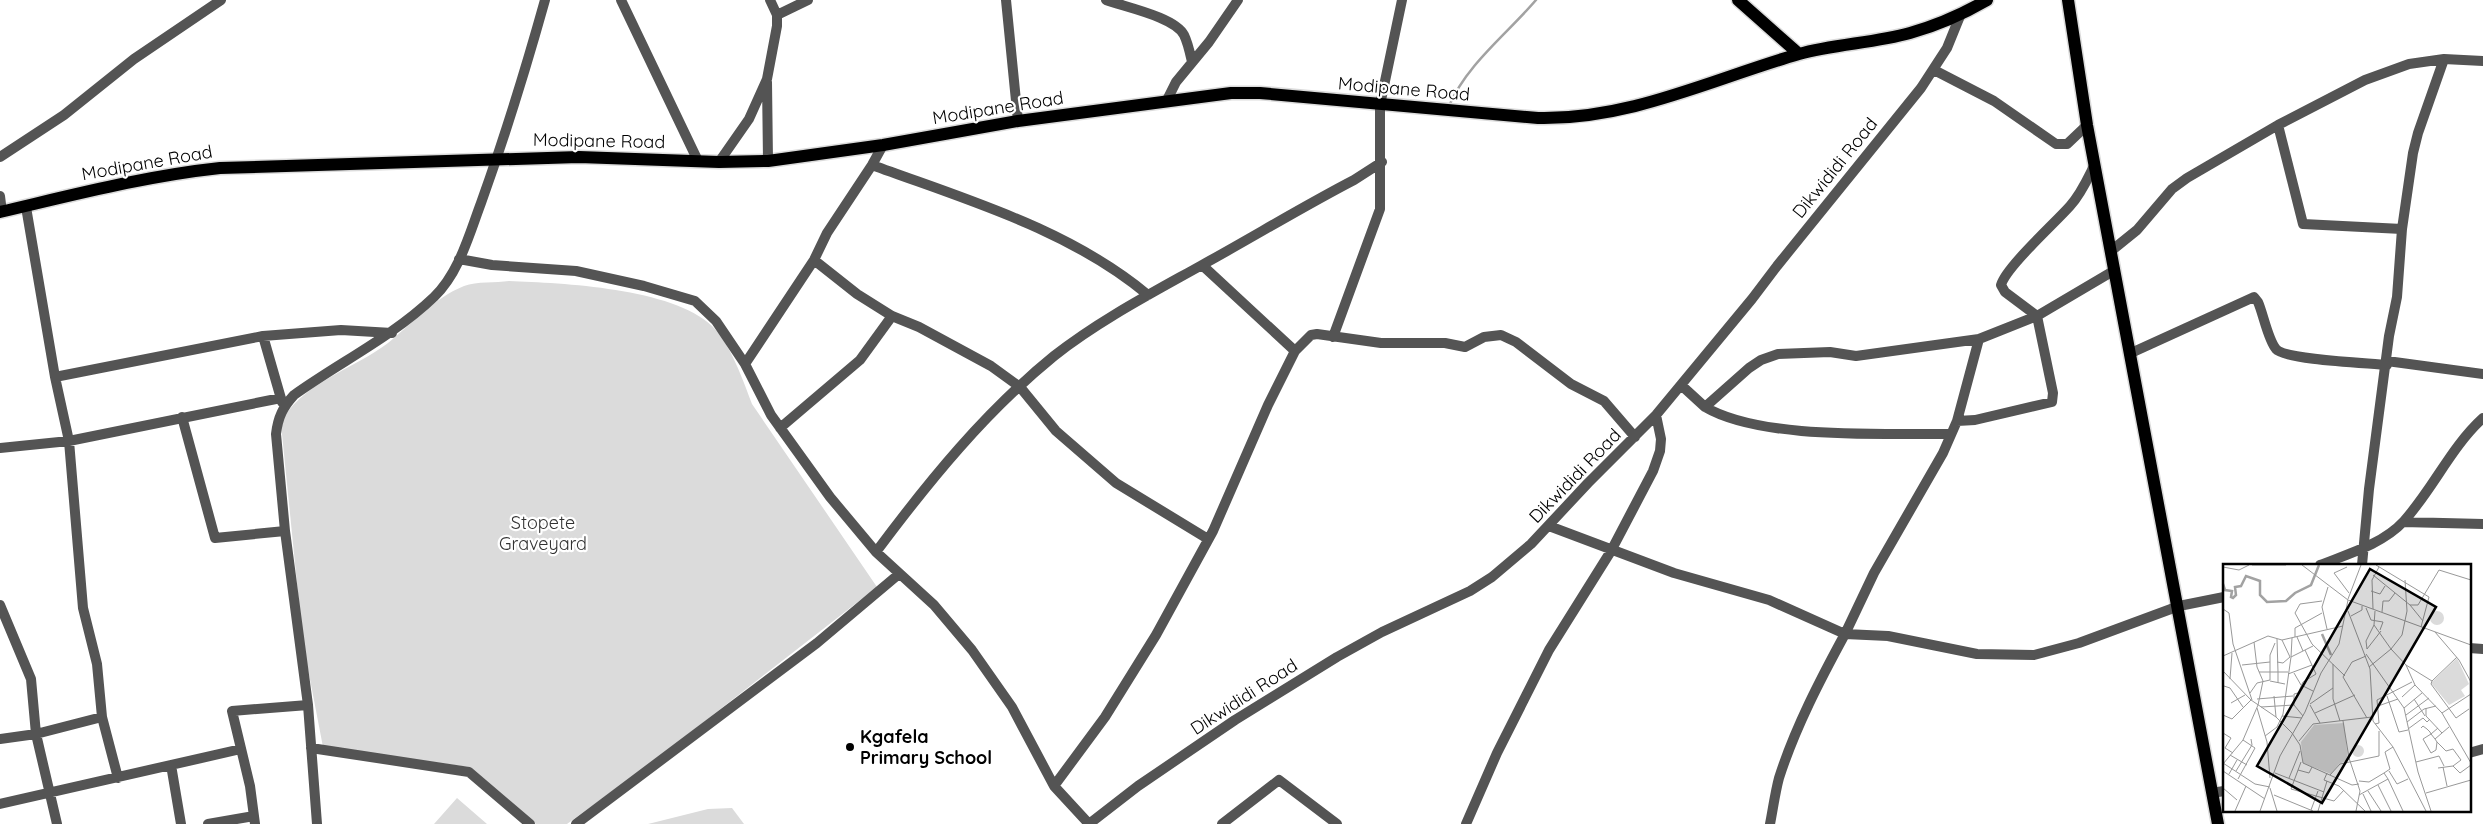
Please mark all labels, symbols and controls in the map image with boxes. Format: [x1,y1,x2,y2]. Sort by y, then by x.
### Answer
street label: Modipane Road [1337,71,1471,106]
street label: Modipane Road [931,86,1065,129]
street label: Dikwididi Road [1787,113,1882,223]
street label: Modipane Road [533,128,665,153]
street label: Modipane Road [80,140,214,185]
street label: Dikwididi Road [1524,423,1626,528]
park label: Stopete Graveyard [499,511,587,555]
inset map [2223,564,2470,812]
street label: Dikwididi Road [1186,653,1302,740]
place label: Kgafela Primary School [860,725,992,769]
marker: Kgafela Primary School [844,741,856,753]

